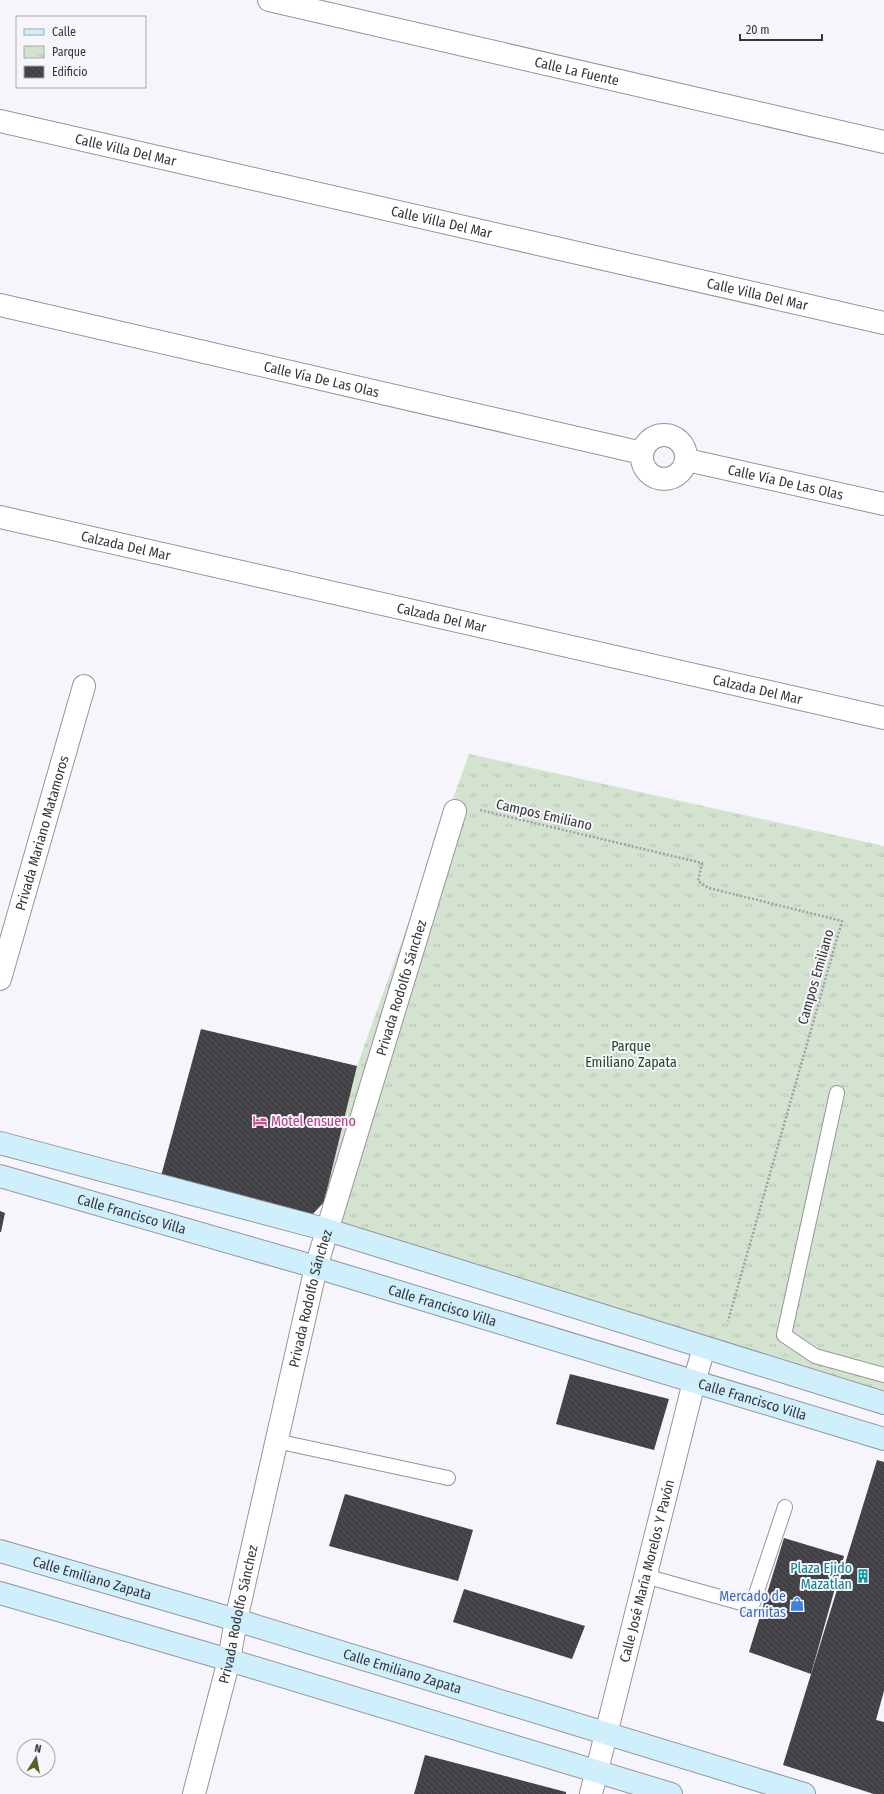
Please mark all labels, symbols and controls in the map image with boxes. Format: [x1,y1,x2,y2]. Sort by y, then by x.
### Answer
legend [16,16,146,88]
scale bar [740,16,822,42]
text: 20 m [746,23,770,37]
text: Calle [52,25,76,39]
text: Parque [52,45,86,59]
street label: Calle La Fuente [533,53,621,89]
text: Edificio [52,65,88,79]
street label: Calle Villa Del Mar [74,130,178,170]
street label: Calle Villa Del Mar [389,202,494,242]
street label: Calle Villa Del Mar [705,274,810,314]
street label: Calle Vía De Las Olas [262,358,381,401]
street label: Calle Vía De Las Olas [726,461,845,503]
street label: Calzada Del Mar [79,527,172,564]
street label: Calzada Del Mar [395,599,488,636]
street label: Calzada Del Mar [711,671,804,708]
street label: Privada Mariano Matamoros [12,753,72,912]
street label: Campos Emiliano [494,796,594,834]
street label: Privada Rodolfo Sánchez [372,917,430,1058]
street label: Campos Emiliano [794,927,838,1027]
park label: Parque Emiliano Zapata [585,1038,677,1071]
hotel icon: Motel ensueno [252,1113,268,1129]
place label: Motel ensueno [271,1113,356,1130]
street label: Calle Francisco Villa [75,1190,188,1238]
street label: Privada Rodolfo Sánchez [285,1227,336,1369]
street label: Calle Francisco Villa [386,1281,499,1330]
street label: Calle Francisco Villa [696,1375,809,1424]
street label: Calle José María Morelos Y Pavón [616,1478,678,1664]
street label: Privada Rodolfo Sánchez [215,1543,261,1685]
street label: Calle Emiliano Zapata [31,1553,154,1603]
place label: Plaza Ejido Mazatlan [790,1560,852,1593]
building icon: Plaza Ejido Mazatlan [855,1568,871,1584]
place label: Mercado de Carnitas [719,1588,786,1621]
shop icon: Mercado de Carnitas [789,1596,805,1612]
street label: Calle Emiliano Zapata [341,1645,464,1697]
north arrow [16,1738,56,1778]
text: N [33,1742,42,1756]

